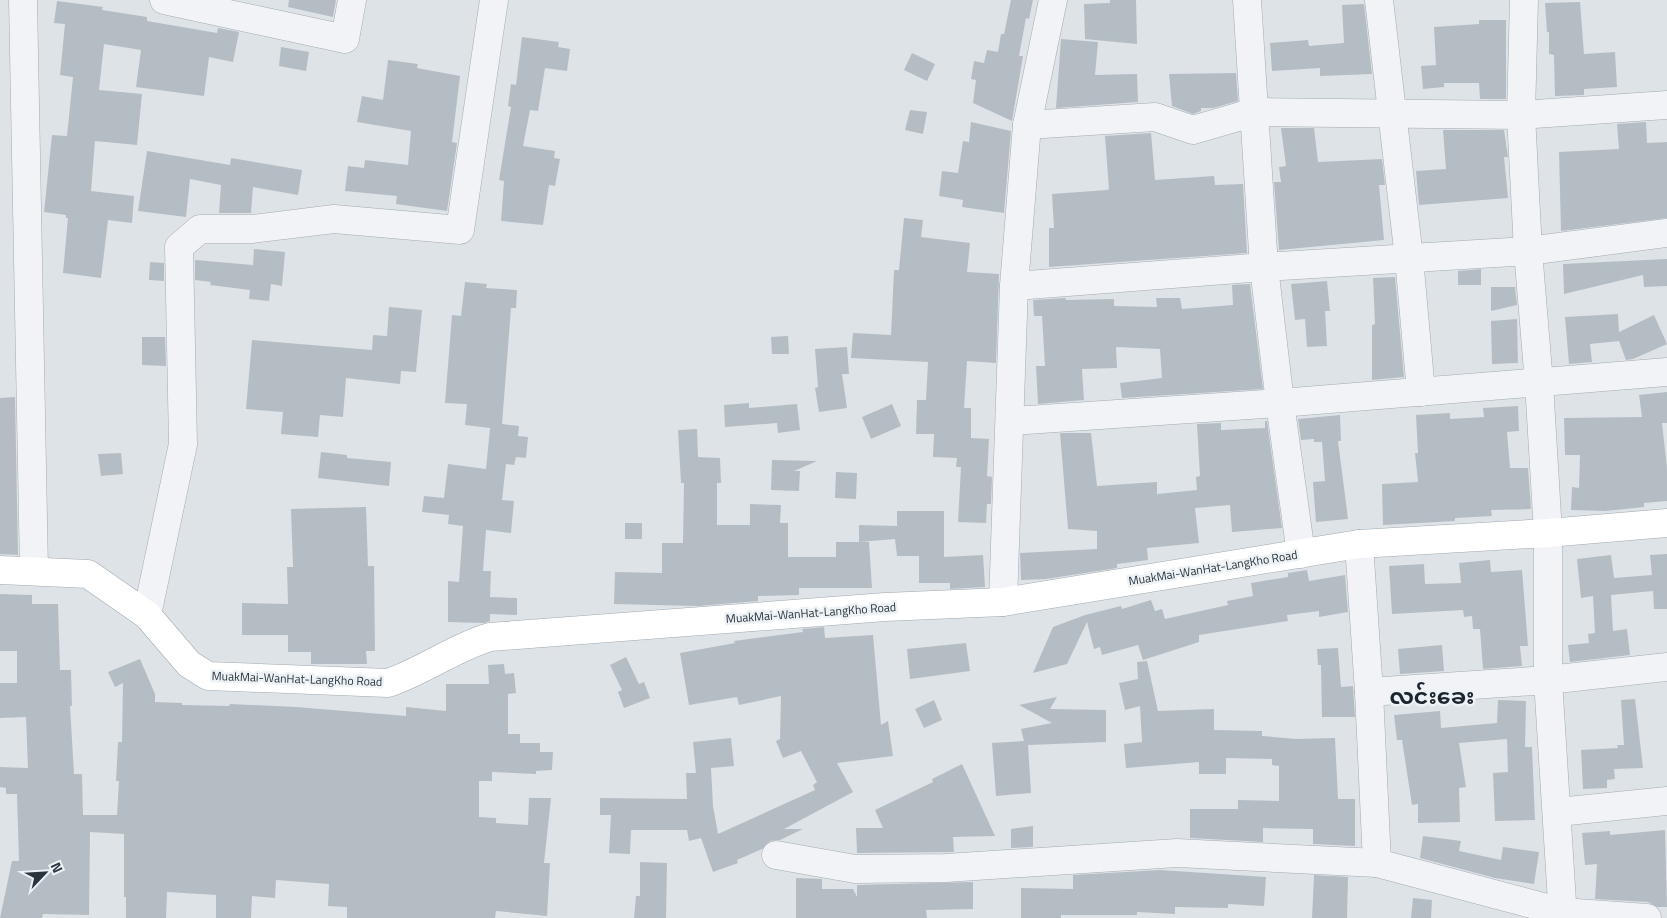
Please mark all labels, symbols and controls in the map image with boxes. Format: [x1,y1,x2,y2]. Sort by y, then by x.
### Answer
street label: MuakMai-WanHat-LangKho Road [1127,545,1299,590]
street label: MuakMai-WanHat-LangKho Road [725,597,897,628]
street label: MuakMai-WanHat-LangKho Road [211,666,383,691]
district label: လင်းခေး [1389,679,1475,713]
north arrow [20,848,70,898]
text: N [46,858,69,876]

